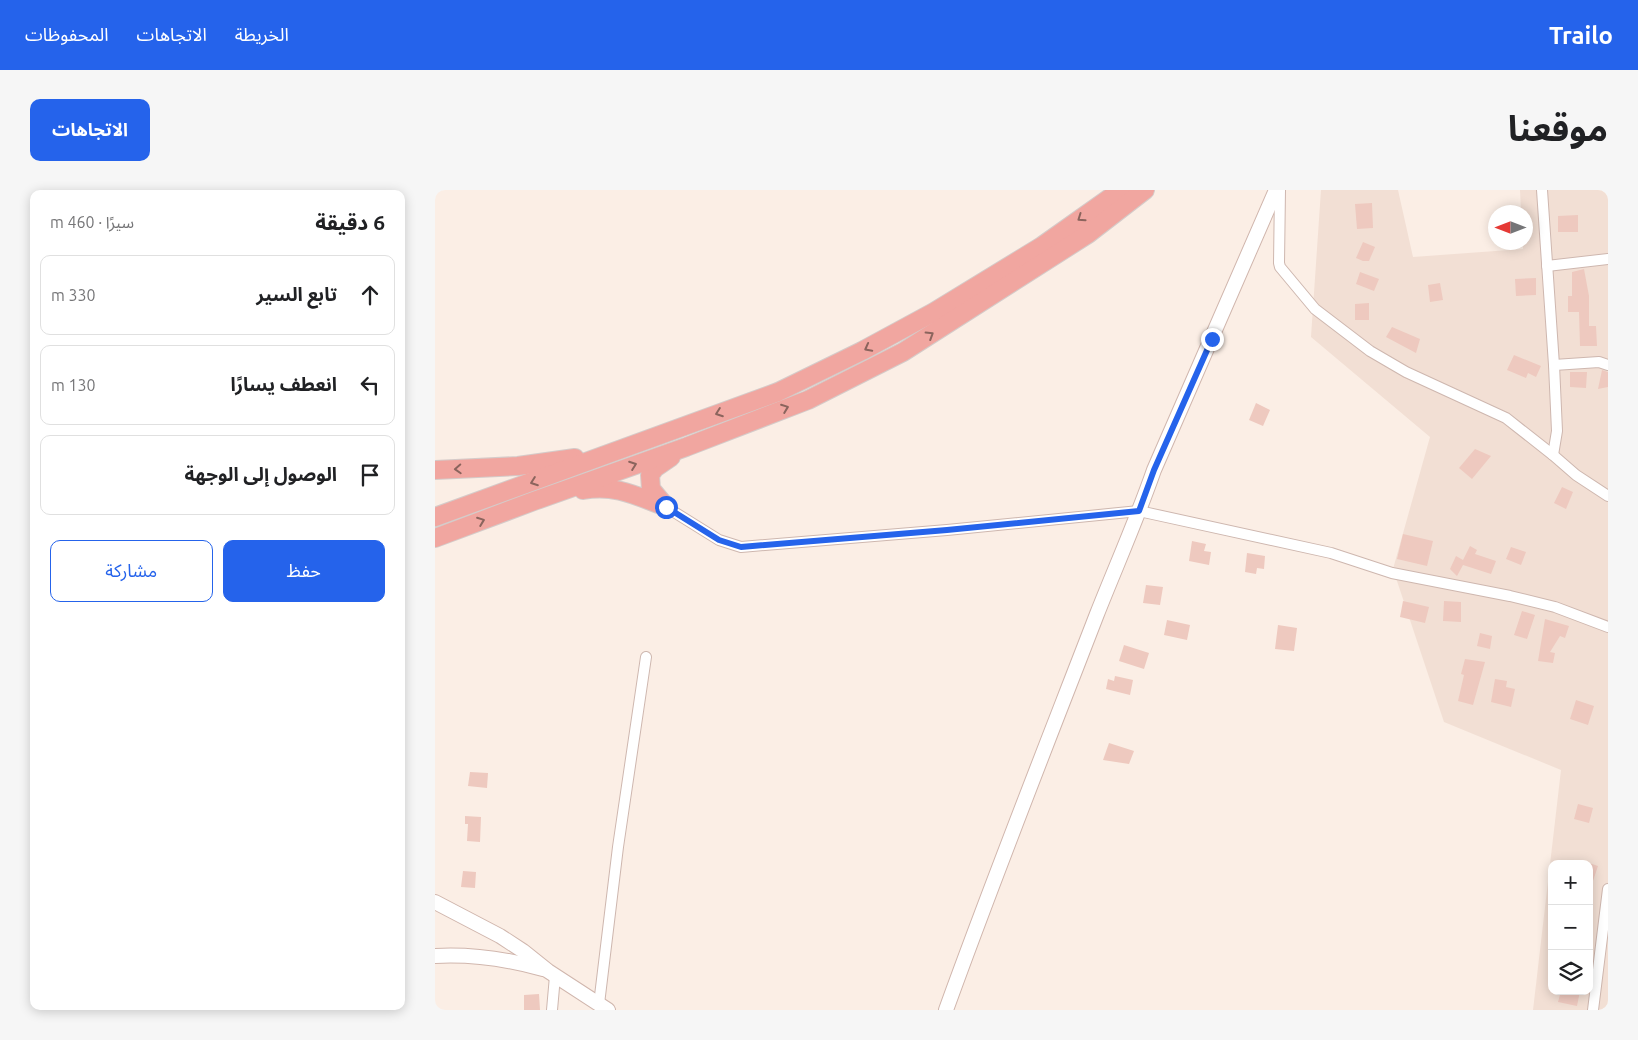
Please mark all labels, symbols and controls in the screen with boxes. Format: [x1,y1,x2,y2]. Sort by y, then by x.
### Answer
text: Trailo [1549,22,1613,49]
text: المحفوظات [25,24,109,44]
text: الاتجاهات [137,24,207,44]
text: الخريطة [235,24,289,44]
button: الاتجاهات [30,99,150,161]
text: موقعنا [1508,108,1608,148]
north arrow [1488,205,1533,250]
text: 6 دقيقة [315,210,385,234]
one-way arrow [1077,212,1087,221]
text: سيرًا · 460 m [50,213,134,231]
icon: ahead [356,281,384,309]
text: تابع السير [256,283,337,305]
text: 330 m [51,286,96,304]
route end [1201,328,1224,351]
one-way arrow [924,332,934,341]
one-way arrow [864,342,873,352]
icon: left [356,371,384,399]
text: انعطف يسارًا [230,373,337,395]
text: 130 m [51,376,96,394]
one-way arrow [781,404,789,414]
one-way arrow [715,407,724,417]
icon: arrive [356,461,384,489]
one-way arrow [628,461,637,471]
text: الوصول إلى الوجهة [185,463,337,485]
one-way arrow [453,464,461,475]
one-way arrow [530,476,539,486]
route start [655,496,678,519]
one-way arrow [476,517,484,527]
button: مشاركة [50,540,213,602]
button: حفظ [223,540,385,602]
map controls [1548,860,1593,995]
button: + [1548,860,1593,905]
button: − [1548,905,1593,950]
button: layers [1548,950,1593,995]

